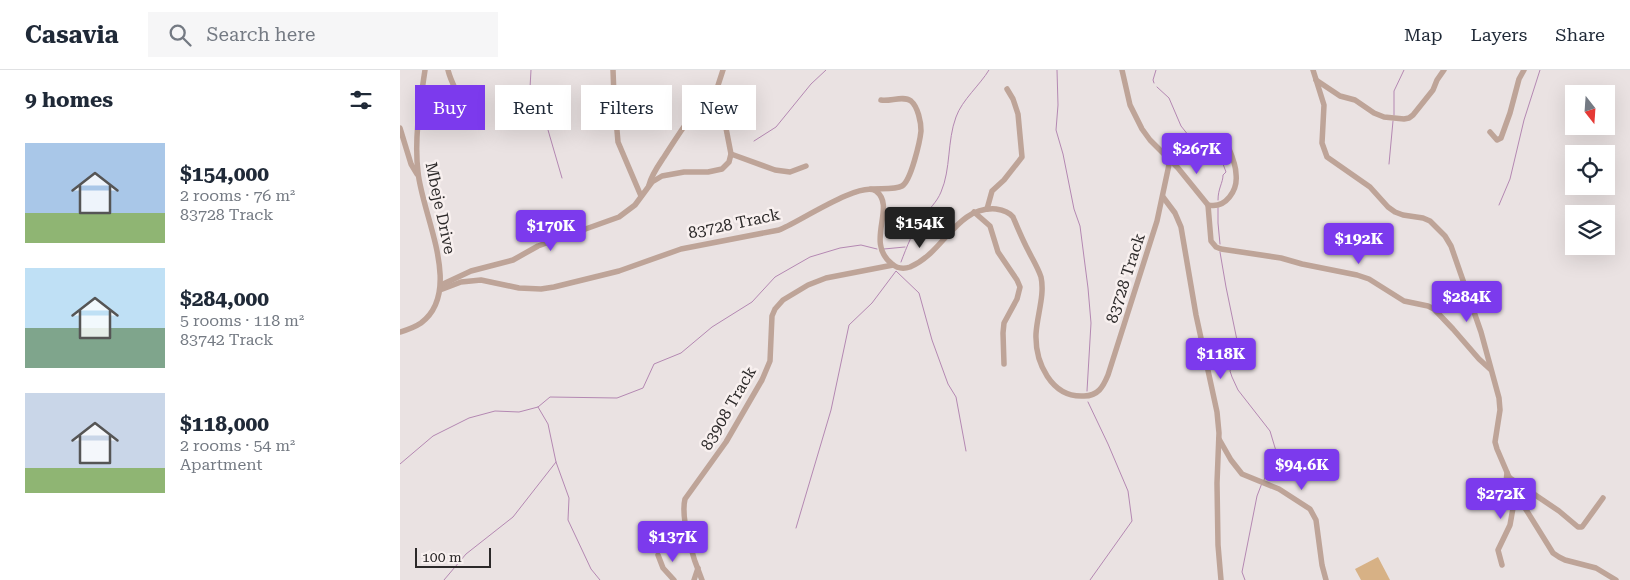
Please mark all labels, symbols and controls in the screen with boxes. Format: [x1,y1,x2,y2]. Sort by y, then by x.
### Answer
search box [148,12,498,57]
text: Casavia [25,21,118,49]
icon: search [166,21,194,49]
text: Search here [206,23,315,46]
text: Map [1404,24,1443,45]
text: Layers [1471,24,1527,45]
text: Share [1555,24,1605,45]
chip: Buy [415,85,485,130]
chip: Rent [495,85,571,130]
chip: Filters [581,85,672,130]
chip: New [682,85,756,130]
north arrow [1565,85,1615,135]
map controls [1565,85,1615,255]
icon: filters [347,86,375,114]
text: 9 homes [25,88,113,112]
pin: $267K [1162,132,1232,175]
text: $267K [1173,139,1221,158]
button: locate [1565,145,1615,195]
street label: Mbeje Drive [421,160,460,256]
text: $154,000 [180,162,269,186]
icon: home [65,163,125,223]
text: 2 rooms · 76 m² [180,186,295,205]
street label: 83728 Track [686,204,782,242]
text: 83728 Track [180,205,273,224]
button: layers [1565,205,1615,255]
pin: $154K [885,206,955,249]
pin: $170K [516,210,586,252]
text: $154K [896,213,944,232]
text: $170K [527,216,575,235]
pin: $192K [1324,222,1394,265]
text: $192K [1335,229,1383,248]
street label: 83728 Track [1102,231,1149,326]
pin: $284K [1432,280,1502,323]
text: $284,000 [180,287,269,311]
text: $284K [1443,287,1491,306]
icon: home [65,288,125,348]
text: 5 rooms · 118 m² [180,311,304,330]
text: 83742 Track [180,330,273,349]
pin: $118K [1186,338,1256,380]
text: $118K [1197,344,1245,363]
street label: 83908 Track [697,363,760,453]
text: $118,000 [180,412,269,436]
icon: home [65,413,125,473]
text: 2 rooms · 54 m² [180,436,295,455]
pin: $94.6K [1261,448,1343,491]
text: Apartment [180,455,263,474]
text: $94.6K [1275,455,1329,474]
pin: $272K [1466,478,1536,520]
text: $272K [1477,484,1525,503]
pin: $137K [638,520,708,563]
text: $137K [649,527,697,546]
scale bar [415,545,491,568]
text: 100 m [422,549,462,565]

